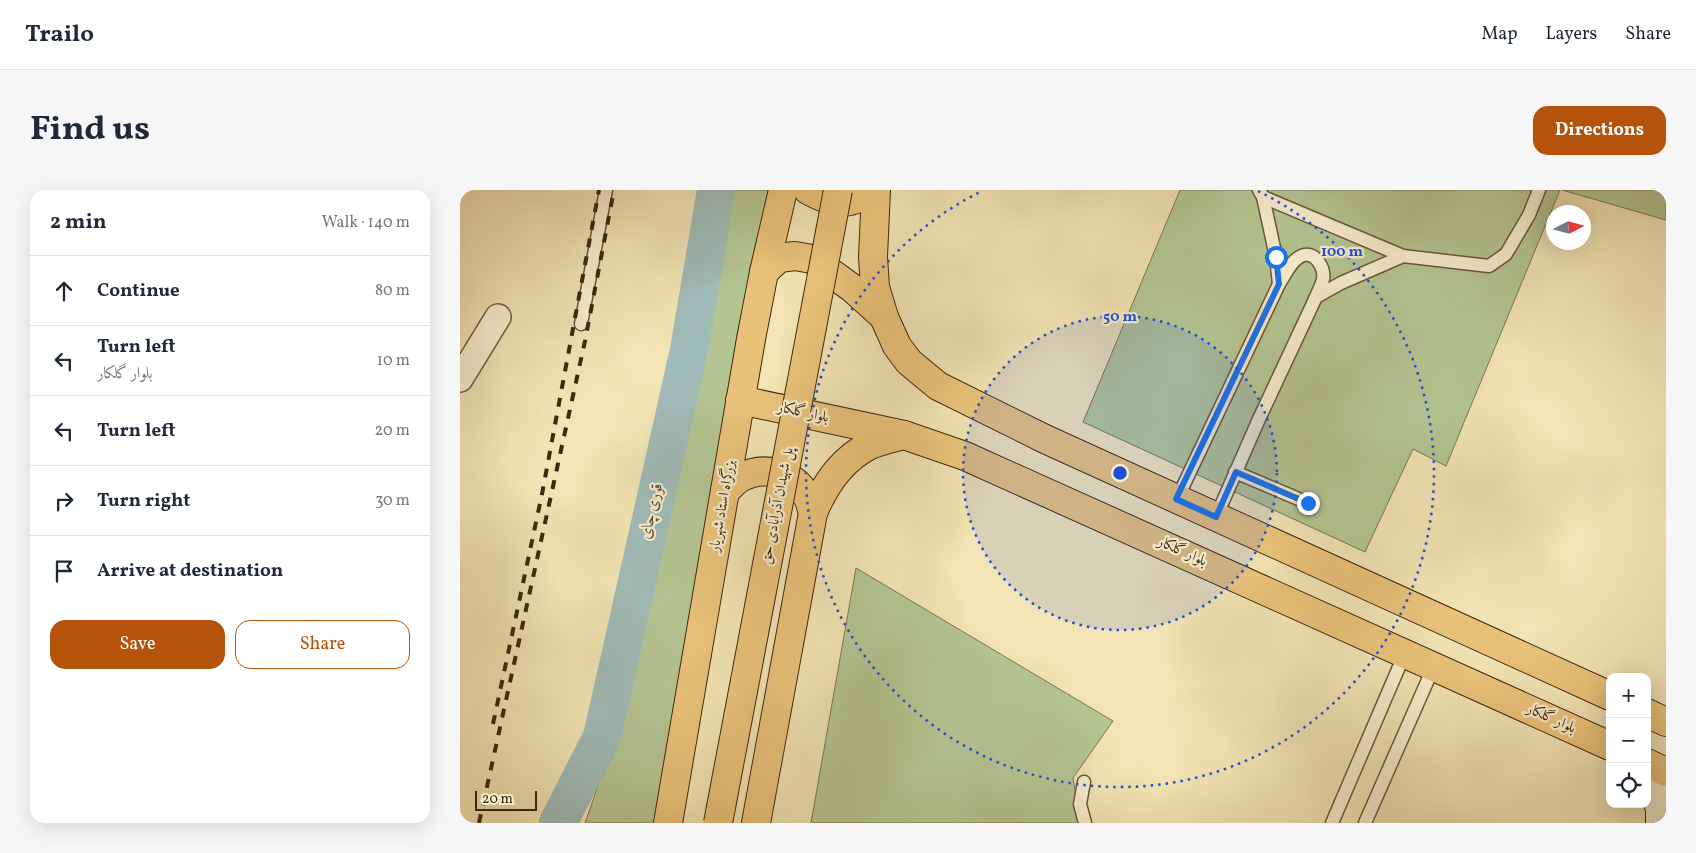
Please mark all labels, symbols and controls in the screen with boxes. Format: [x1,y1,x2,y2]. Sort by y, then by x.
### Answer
text: Trailo [25,18,94,52]
text: Map [1481,22,1517,47]
text: Layers [1545,22,1597,47]
text: Share [1625,22,1671,47]
text: Find us [30,106,150,154]
button: Directions [1533,106,1666,155]
north arrow [1546,205,1591,250]
text: 2 min [50,208,107,237]
text: Walk · 140 m [322,212,410,234]
text: 100 m [1321,242,1364,263]
route start [1265,246,1288,269]
icon: ahead [50,277,78,305]
text: Continue [97,278,180,304]
text: 80 m [375,280,410,302]
text: 50 m [1103,307,1137,328]
text: Turn left [97,334,176,360]
icon: left [50,347,78,375]
text: 10 m [377,350,410,372]
text: بلوار گلکار [97,363,153,385]
street label: بلوار گلکار [773,397,831,429]
icon: left [50,417,78,445]
text: Turn left [97,418,176,444]
text: 20 m [375,420,410,442]
street label: پل شهیدان آذرآبادی حق [756,445,800,566]
street label: بزرگراه استاد شهریار [703,458,741,556]
centre of rings [1111,464,1129,482]
water label: قوری چای [635,481,669,541]
icon: right [50,487,78,515]
text: Turn right [97,488,190,514]
text: 30 m [375,490,410,512]
route end [1297,492,1320,515]
street label: بلوار گلکار [1152,531,1210,572]
icon: arrive [50,557,78,585]
text: Arrive at destination [97,558,283,584]
button: Save [50,620,225,669]
button: Share [235,620,410,669]
map controls [1606,673,1651,808]
button: + [1606,673,1651,718]
street label: بلوار گلکار [1521,698,1579,739]
button: − [1606,718,1651,763]
button: locate [1606,763,1651,808]
scale bar [475,788,538,811]
text: 20 m [482,790,513,809]

